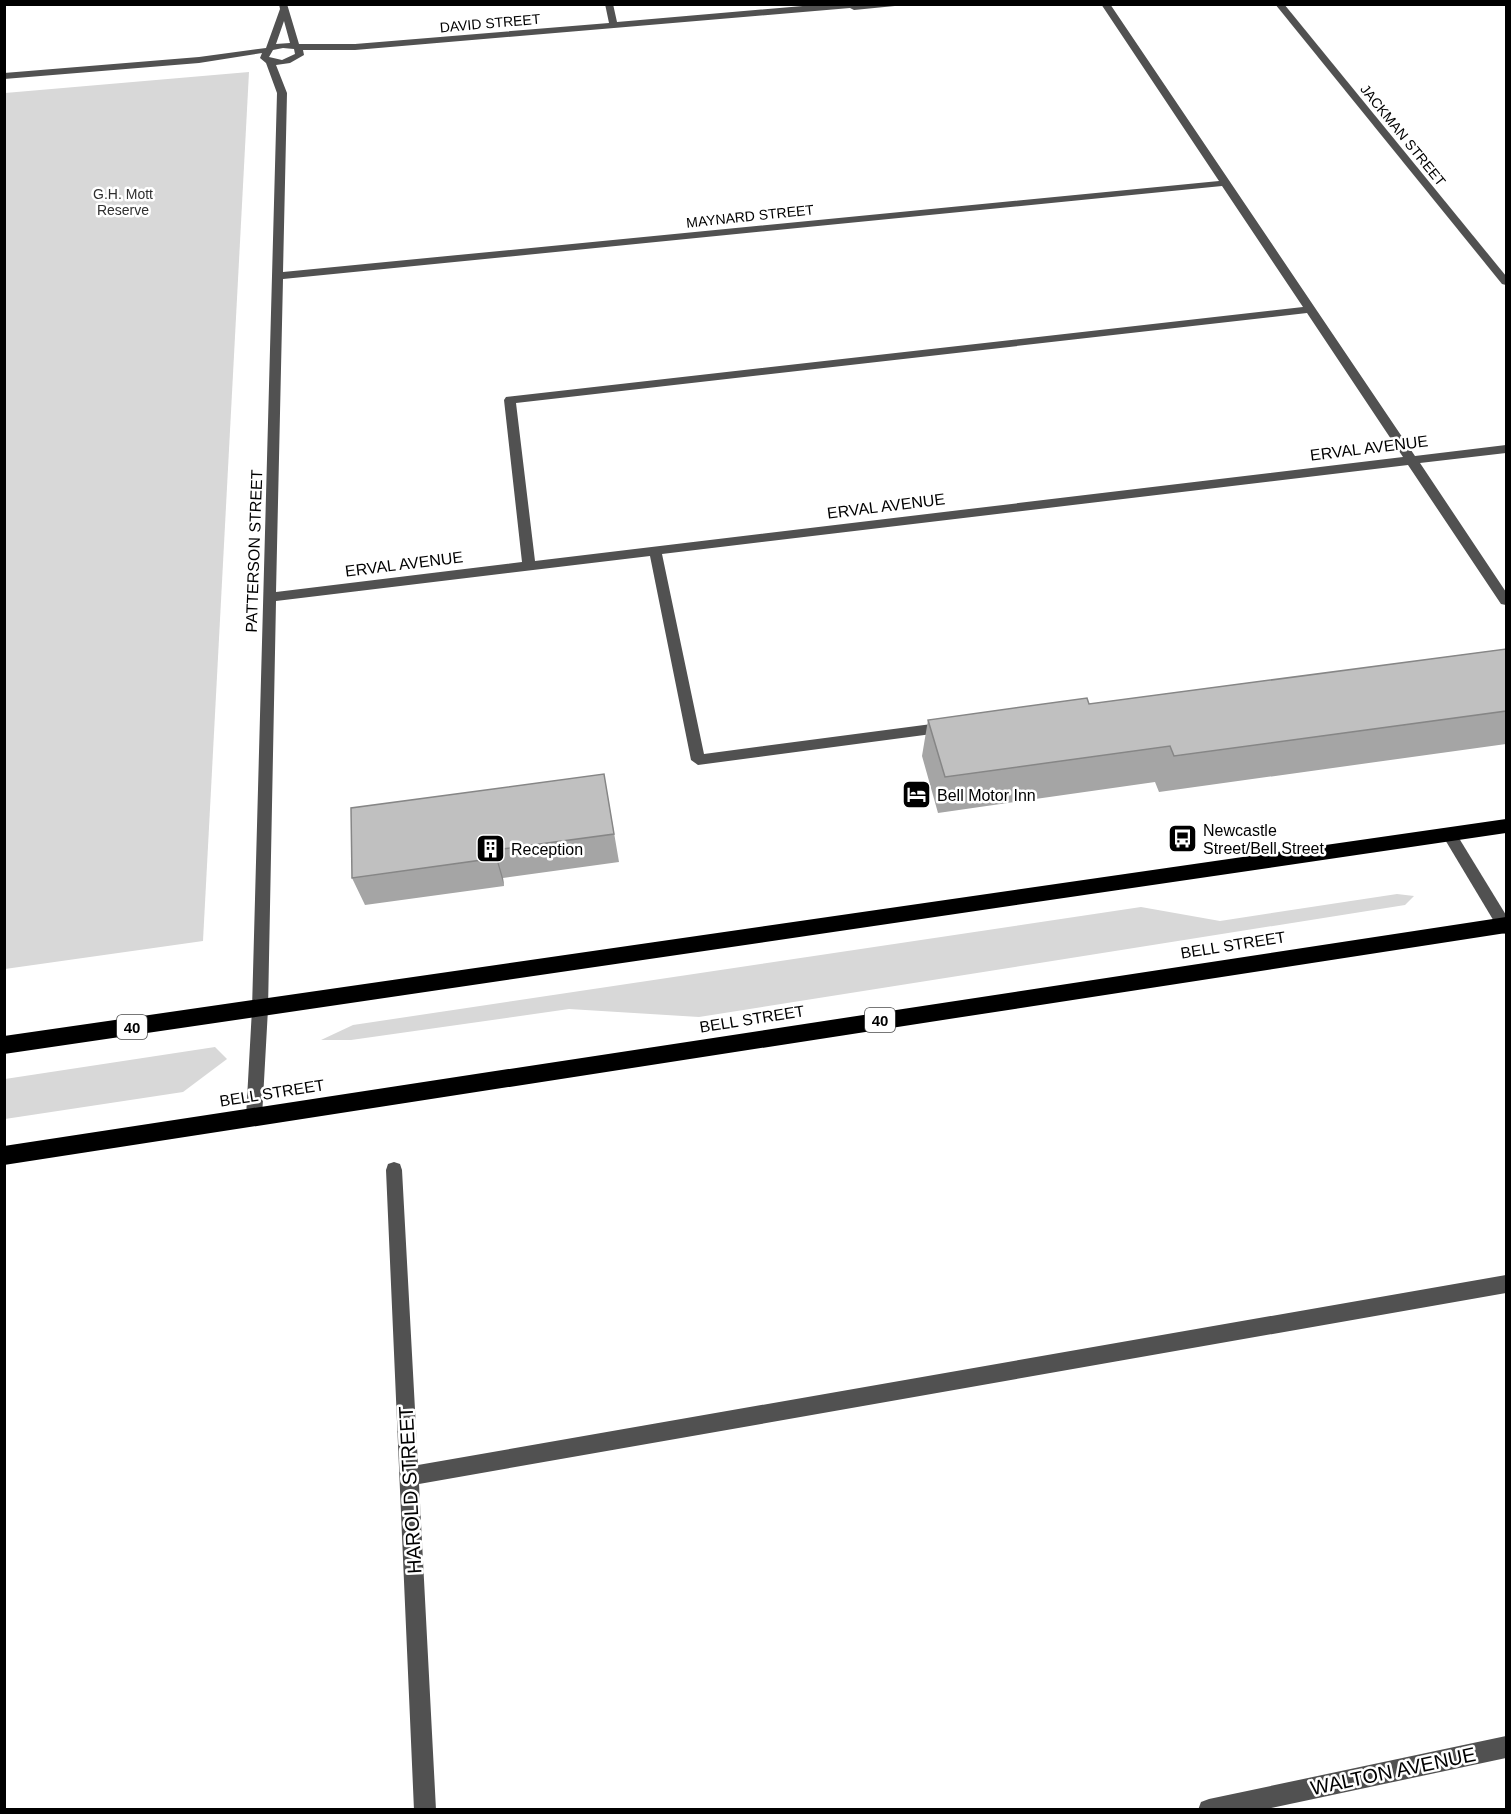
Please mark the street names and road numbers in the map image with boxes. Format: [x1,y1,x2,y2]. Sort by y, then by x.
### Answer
street label: DAVID STREET [439,11,541,35]
street label: JACKMAN STREET [1357,81,1449,189]
street label: MAYNARD STREET [685,201,815,231]
street label: ERVAL AVENUE [1309,432,1429,464]
street label: PATTERSON STREET [243,469,265,633]
street label: ERVAL AVENUE [826,490,946,522]
street label: ERVAL AVENUE [344,548,464,580]
street label: BELL STREET [1179,928,1287,962]
street label: BELL STREET [698,1002,806,1036]
road number: 40 [865,1008,895,1032]
road number: 40 [117,1015,147,1039]
street label: BELL STREET [218,1076,326,1110]
street label: HAROLD STREET [395,1406,425,1574]
street label: WALTON AVENUE [1308,1743,1478,1799]

